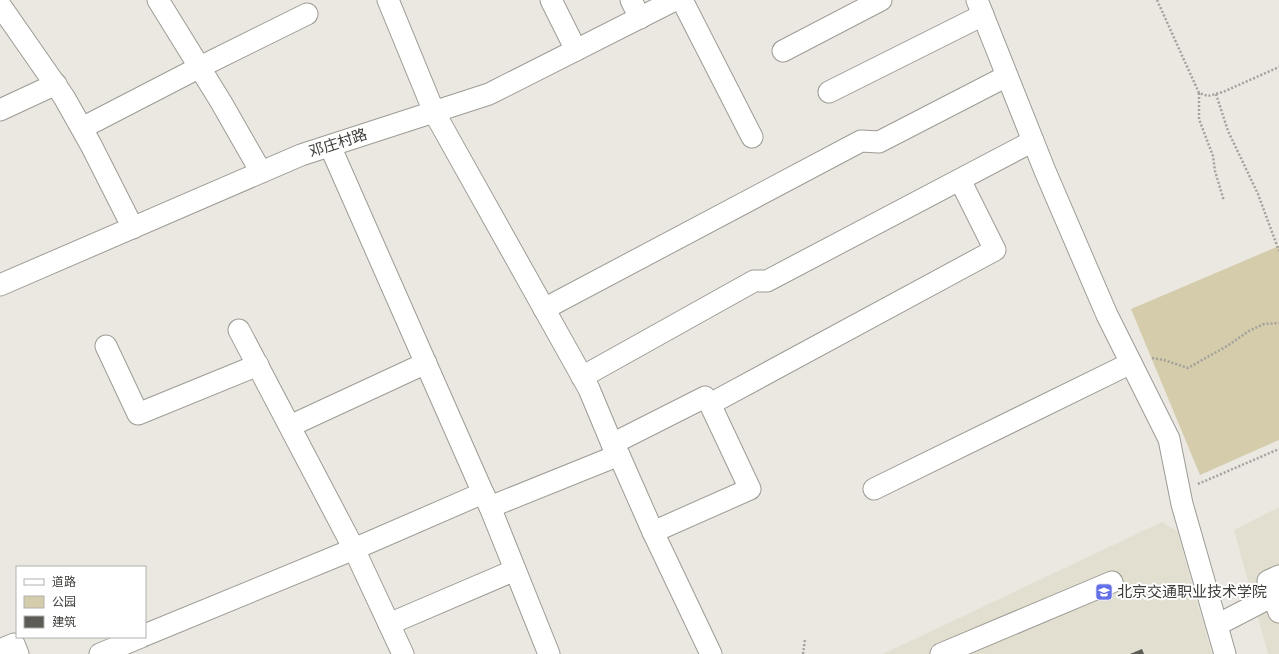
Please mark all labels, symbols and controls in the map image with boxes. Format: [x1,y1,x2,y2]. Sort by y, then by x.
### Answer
street label: 邓庄村路 [306,123,370,163]
legend [16,566,146,638]
text: 道路 [52,573,76,591]
place label: 北京交通职业技术学院 [1117,581,1267,603]
school or university icon: 北京交通职业技术学院 [1094,582,1114,602]
text: 公园 [52,593,76,611]
text: 建筑 [52,613,76,631]

